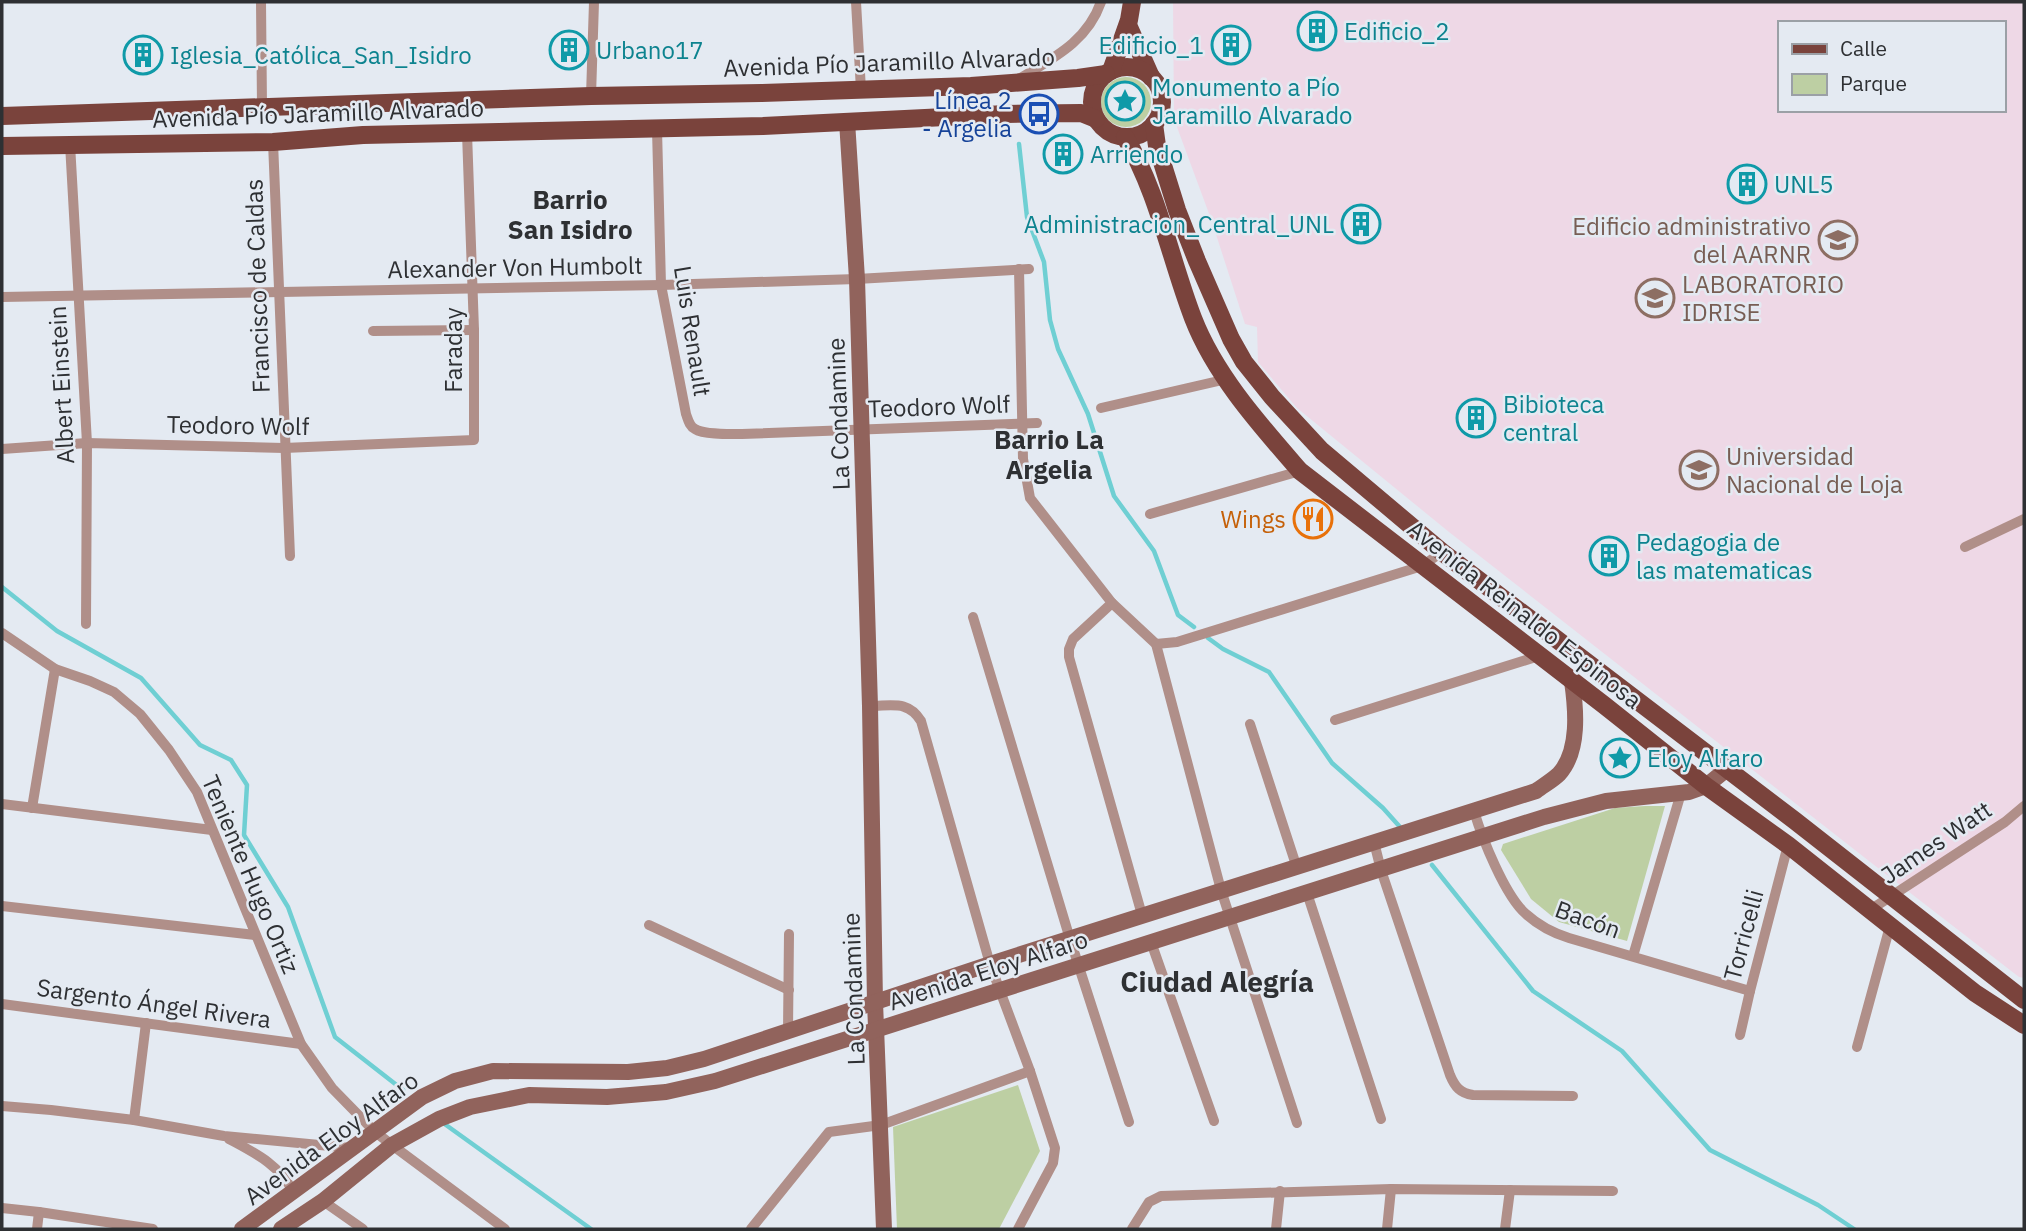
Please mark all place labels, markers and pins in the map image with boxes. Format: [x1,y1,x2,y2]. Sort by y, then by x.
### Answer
building icon: Edificio_2 [1296,10,1338,52]
place label: Edificio_2 [1344,15,1450,47]
building icon: Edificio_1 [1210,24,1252,66]
building icon: Urbano17 [548,29,590,71]
place label: Edificio_1 [1098,29,1204,61]
building icon: Iglesia_Católica_San_Isidro [122,34,164,76]
place label: Urbano17 [596,34,704,66]
place label: Iglesia_Católica_San_Isidro [170,39,472,71]
place label: Monumento a Pío Jaramillo Alvarado [1152,71,1353,131]
place icon: Monumento a Pío Jaramillo Alvarado [1104,80,1146,122]
place label: Línea 2 - Argelia [922,84,1012,144]
bus stop icon: Línea 2 - Argelia [1018,93,1060,135]
building icon: Arriendo [1042,133,1084,175]
place label: Arriendo [1090,138,1183,170]
building icon: UNL5 [1726,163,1768,205]
place label: UNL5 [1774,168,1834,200]
building icon: Administracion_Central_UNL [1340,203,1382,245]
place label: Administracion_Central_UNL [1024,208,1334,240]
place label: Edificio administrativo del AARNR [1572,210,1811,270]
school or university icon: Edificio administrativo del AARNR [1817,219,1859,261]
place label: LABORATORIO IDRISE [1682,268,1844,328]
school or university icon: LABORATORIO IDRISE [1634,277,1676,319]
place label: Bibioteca central [1503,388,1605,448]
building icon: Bibioteca central [1455,397,1497,439]
place label: Universidad Nacional de Loja [1726,440,1903,500]
school or university icon: Universidad Nacional de Loja [1678,449,1720,491]
restaurant icon: Wings [1292,498,1334,540]
place label: Wings [1221,503,1286,535]
place label: Pedagogia de las matematicas [1636,526,1813,586]
building icon: Pedagogia de las matematicas [1588,535,1630,577]
place icon: Eloy Alfaro [1599,737,1641,779]
place label: Eloy Alfaro [1647,742,1763,774]

